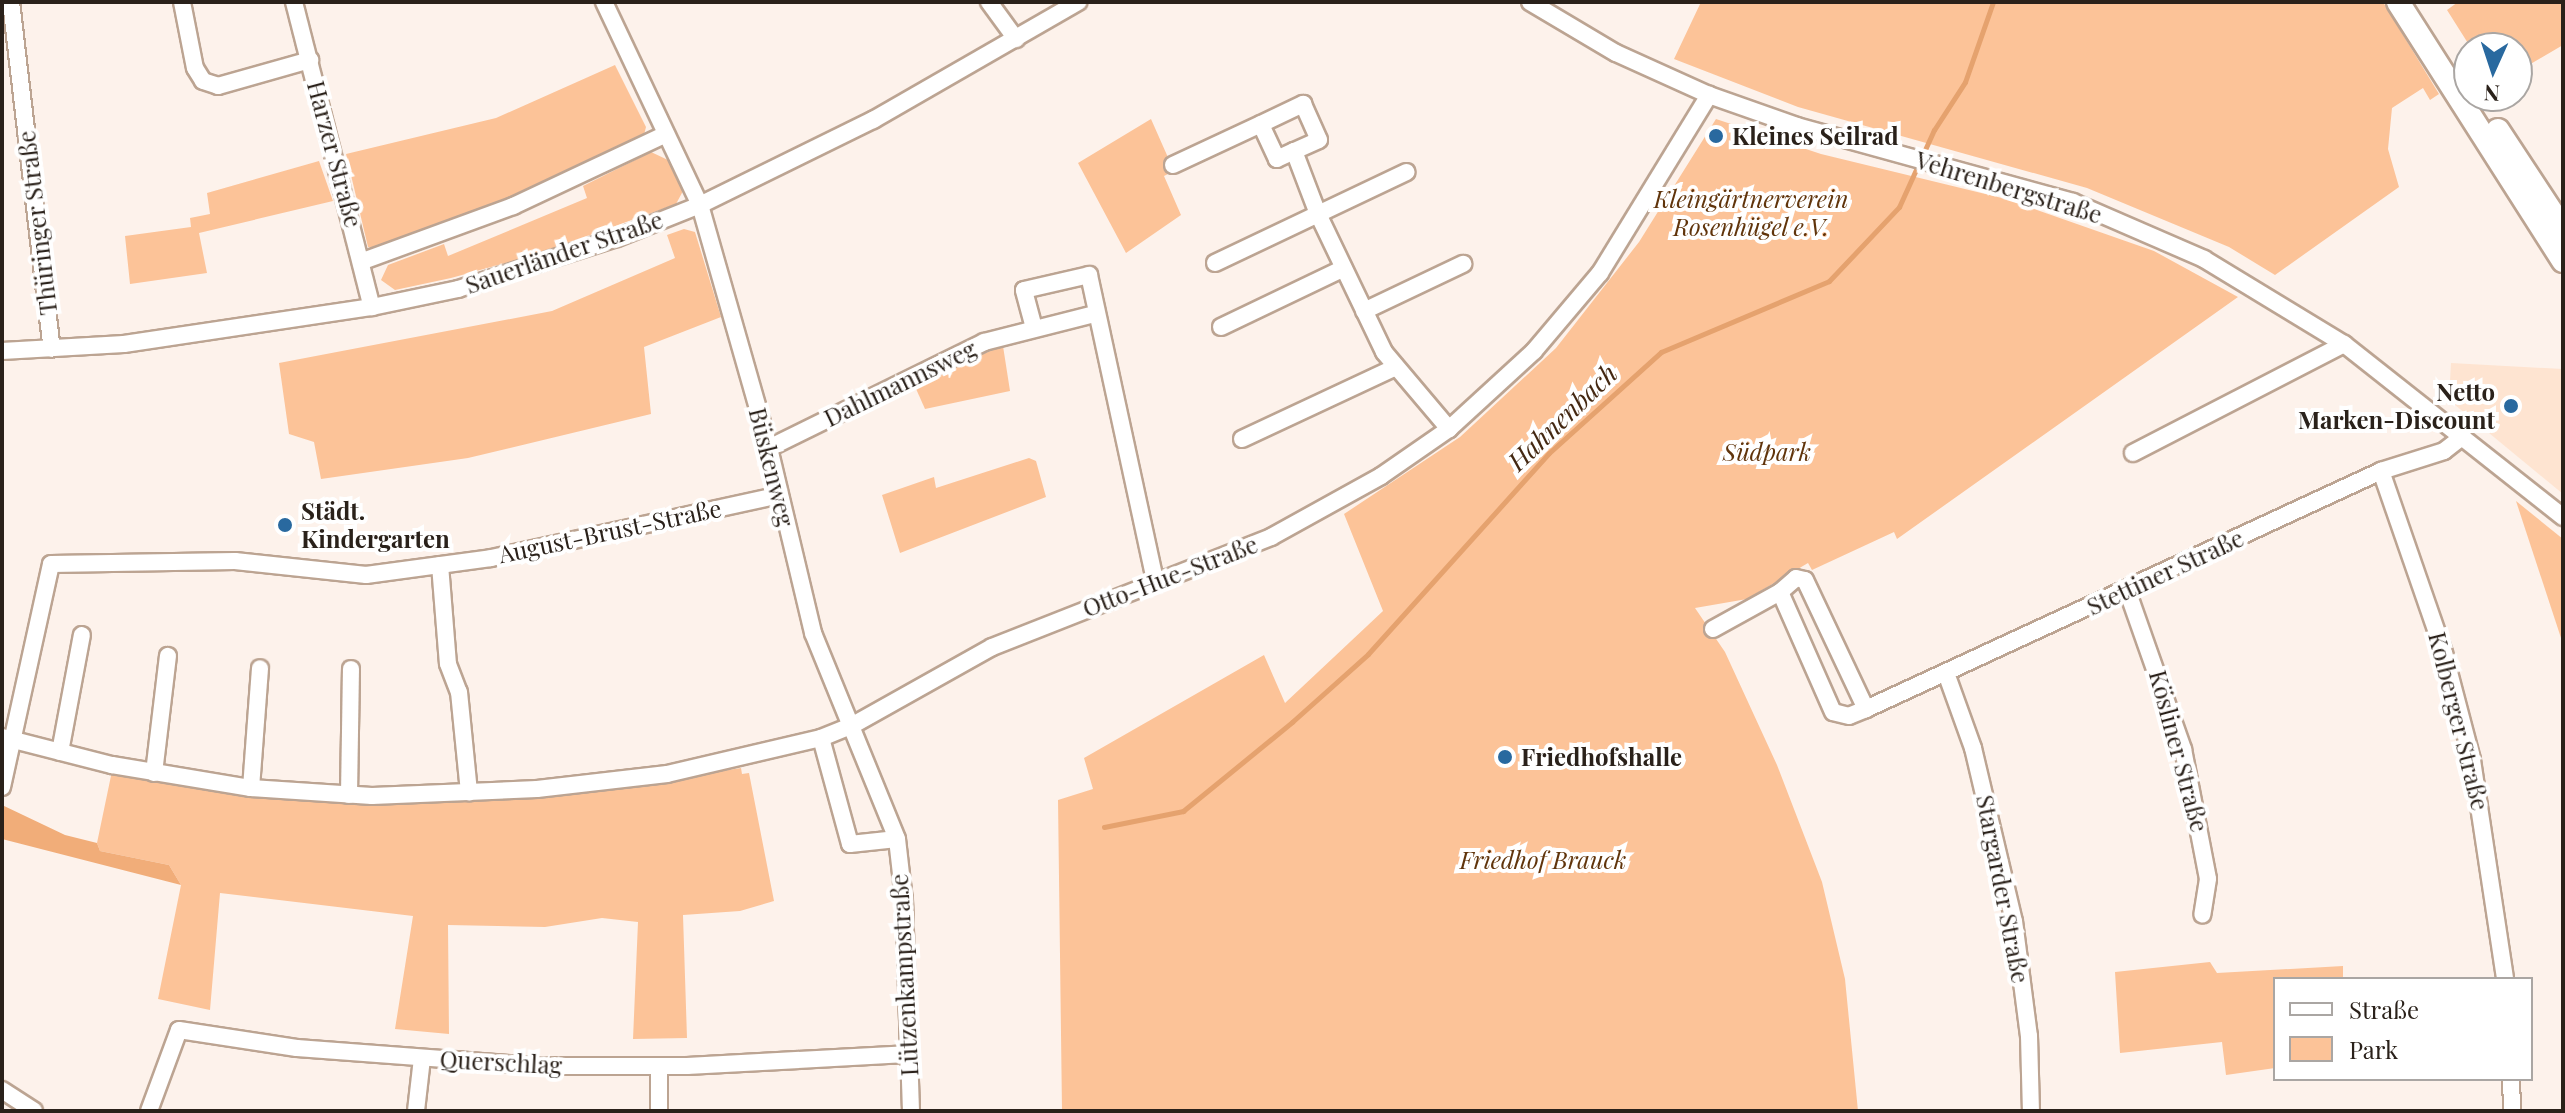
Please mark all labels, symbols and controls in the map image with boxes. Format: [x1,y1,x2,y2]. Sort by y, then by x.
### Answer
north arrow [2453,32,2533,112]
street label: Harzer Straße [302,77,368,231]
text: N [2483,79,2501,109]
place label: Kleines Seilrad [1732,122,1899,150]
marker: Kleines Seilrad [1707,127,1725,145]
street label: Thüringer Straße [11,129,63,317]
street label: Vehrenbergstraße [1912,145,2106,229]
park label: Kleingärtnerverein Rosenhügel e.V. [1654,185,1848,241]
street label: Sauerländer Straße [461,205,667,299]
street label: Dahlmannsweg [819,334,981,432]
water label: Hahnenbach [1501,357,1623,477]
place label: Netto Marken-Discount [2298,378,2495,434]
marker: Netto Marken-Discount [2502,397,2520,415]
street label: Büskenweg [743,405,801,529]
park label: Südpark [1723,438,1811,466]
street label: August-Brust-Straße [496,493,724,569]
place label: Städt. Kindergarten [301,497,450,553]
marker: Städt. Kindergarten [276,516,294,534]
street label: Stettiner Straße [2082,523,2248,621]
street label: Otto-Hue-Straße [1078,529,1262,623]
street label: Kolberger Straße [2423,629,2495,813]
street label: Kösliner Straße [2143,667,2215,835]
place label: Friedhofshalle [1521,743,1682,771]
marker: Friedhofshalle [1496,748,1514,766]
street label: Stargarder Straße [1971,792,2035,986]
park label: Friedhof Brauck [1460,846,1626,874]
street label: Lützenkampstraße [884,873,924,1077]
legend [2273,977,2533,1081]
text: Straße [2349,993,2419,1025]
text: Park [2349,1033,2398,1065]
street label: Querschlag [439,1044,563,1080]

